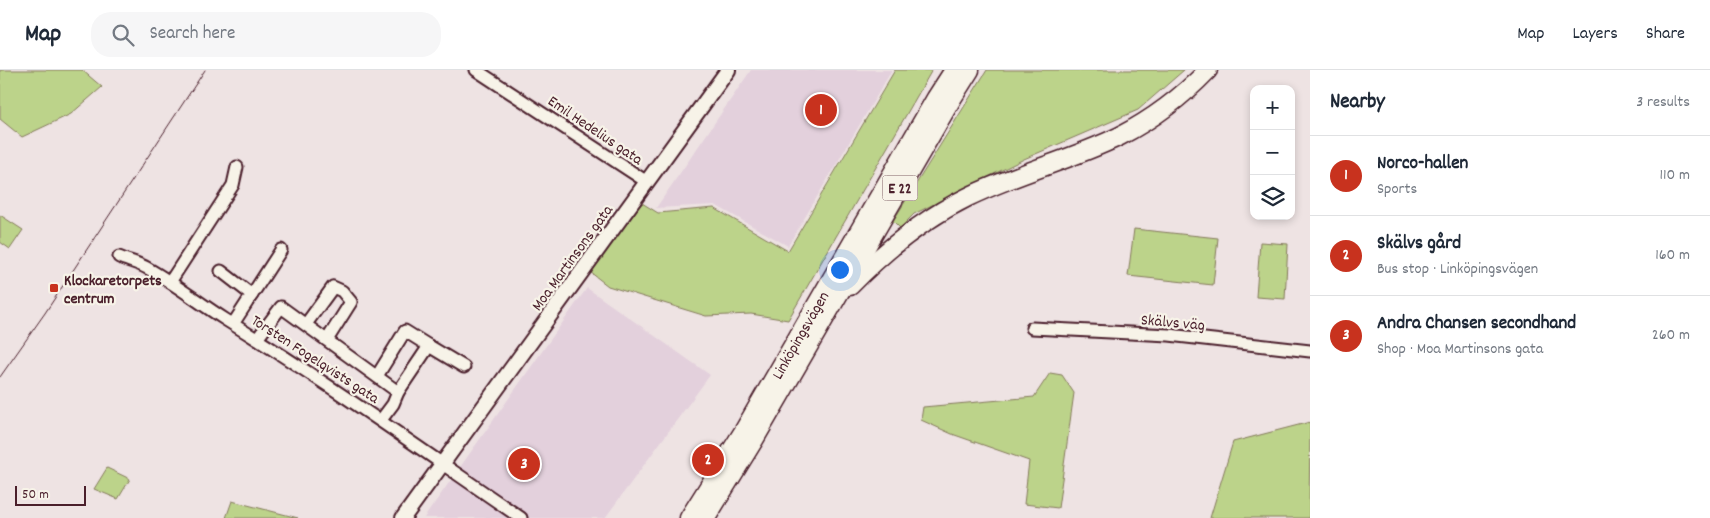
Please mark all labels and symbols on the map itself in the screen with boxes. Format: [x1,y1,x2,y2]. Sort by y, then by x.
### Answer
street label: Emil Hedelius gata [542,91,647,172]
pin: 1 [805,91,837,129]
road number: E 22 [882,176,918,200]
street label: Moa Martinsons gata [527,200,620,316]
your location [827,257,853,283]
place label: Klockaretorpets centrum [64,270,162,311]
marker: Klockaretorpets centrum [48,282,60,294]
street label: Linköpingsvägen [767,288,836,384]
street label: Skälvs väg [1140,309,1206,338]
street label: Torsten Fogelqvists gata [246,310,384,410]
pin: 2 [692,441,724,479]
pin: 3 [508,445,540,483]
scale bar [15,483,86,506]

